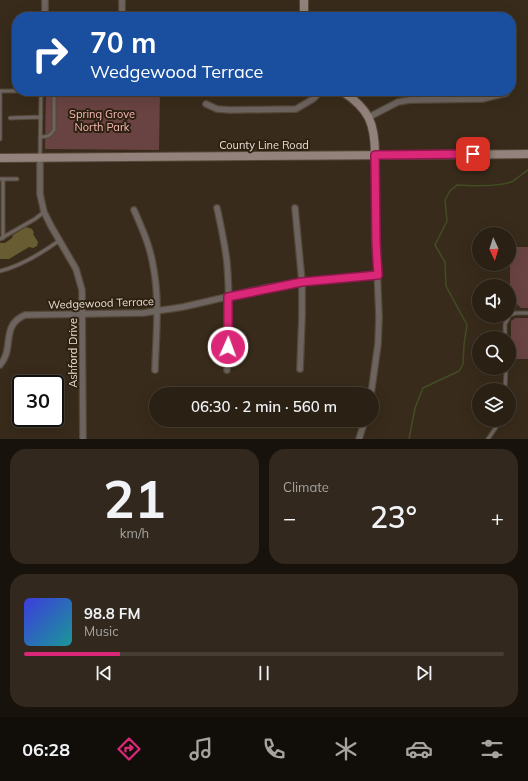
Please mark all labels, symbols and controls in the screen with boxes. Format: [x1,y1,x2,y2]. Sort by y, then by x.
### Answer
text: 70 m [90,25,156,60]
icon: right [24,28,76,80]
text: Wedgewood Terrace [90,60,263,83]
park label: Spring Grove North Park [69,107,135,134]
pin [456,137,490,171]
street label: County Line Road [219,138,309,152]
icon: arrive [462,143,484,165]
north arrow [472,227,516,271]
map controls [472,227,516,427]
button: sound [472,279,516,323]
street label: Wedgewood Terrace [48,294,154,312]
street label: Ashford Drive [66,318,80,388]
position arrow [207,326,249,368]
button: search [472,331,516,375]
speed limit sign: 30 [12,375,64,427]
button: layers [472,383,516,427]
text: 06:30 · 2 min · 560 m [191,397,337,416]
text: 21 [103,466,166,531]
text: Climate [283,479,329,495]
text: 23° [370,498,417,536]
text: − [283,504,296,532]
text: + [491,504,504,532]
text: km/h [120,525,149,541]
text: 98.8 FM [84,604,140,623]
text: Music [84,623,119,639]
icon: previous [93,662,115,684]
icon: pause [253,662,275,684]
icon: next [413,662,435,684]
icon: directions [115,735,143,763]
icon: music [187,735,215,763]
icon: phone [260,735,288,763]
icon: climate [332,735,360,763]
icon: car [405,735,433,763]
icon: filters [478,735,506,763]
text: 06:28 [22,738,70,761]

